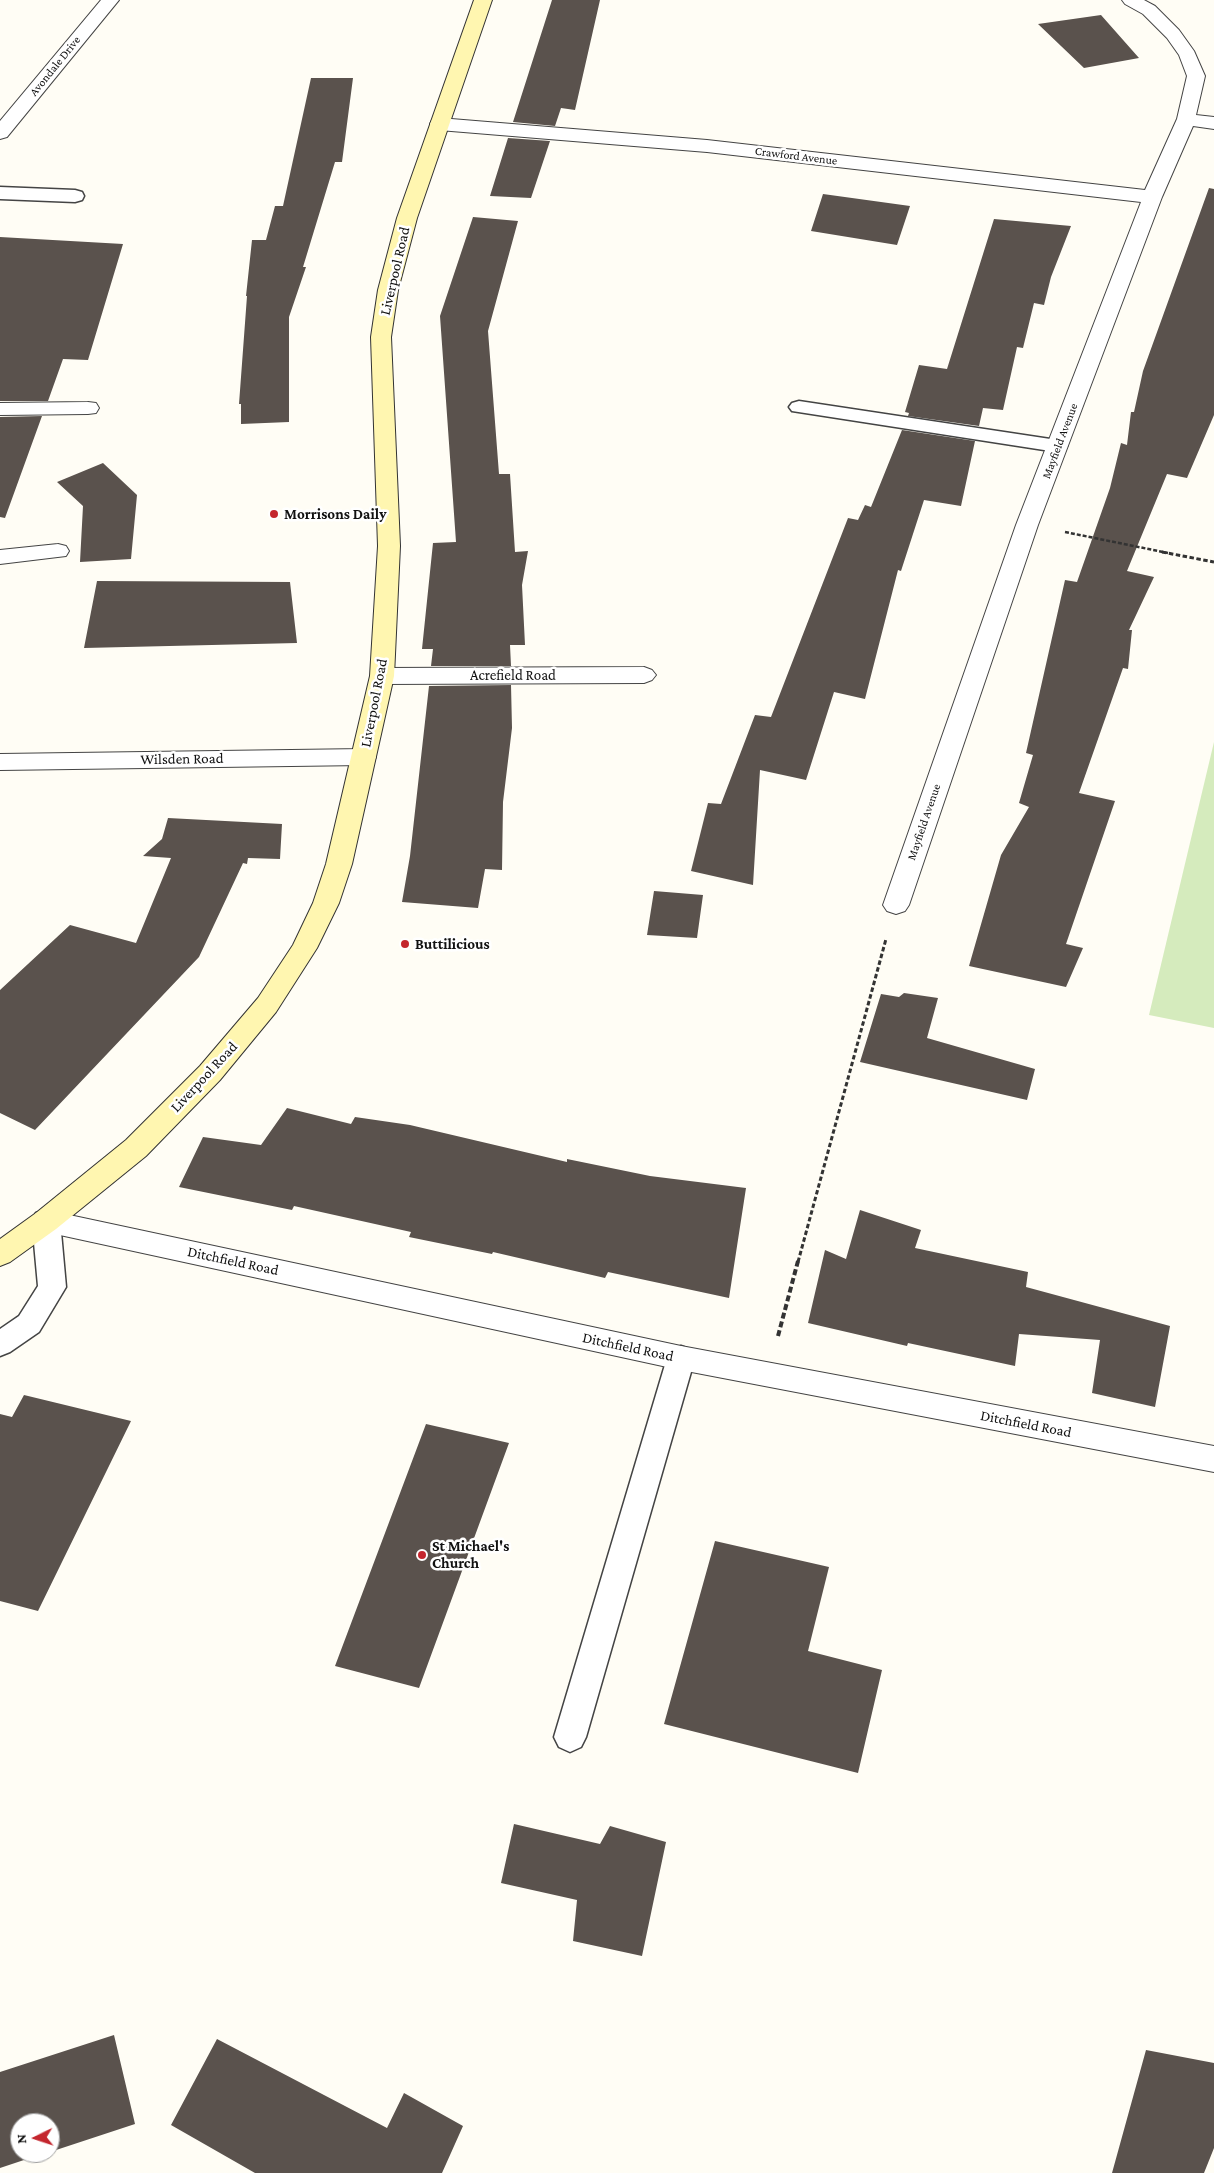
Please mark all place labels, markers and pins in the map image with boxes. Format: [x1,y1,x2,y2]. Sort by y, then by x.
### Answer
place label: Morrisons Daily [284,505,386,523]
marker: Morrisons Daily [268,508,280,520]
place label: Buttilicious [415,935,490,953]
marker: Buttilicious [399,938,411,950]
place label: St Michael's Church [432,1537,509,1572]
marker: St Michael's Church [416,1549,428,1561]

